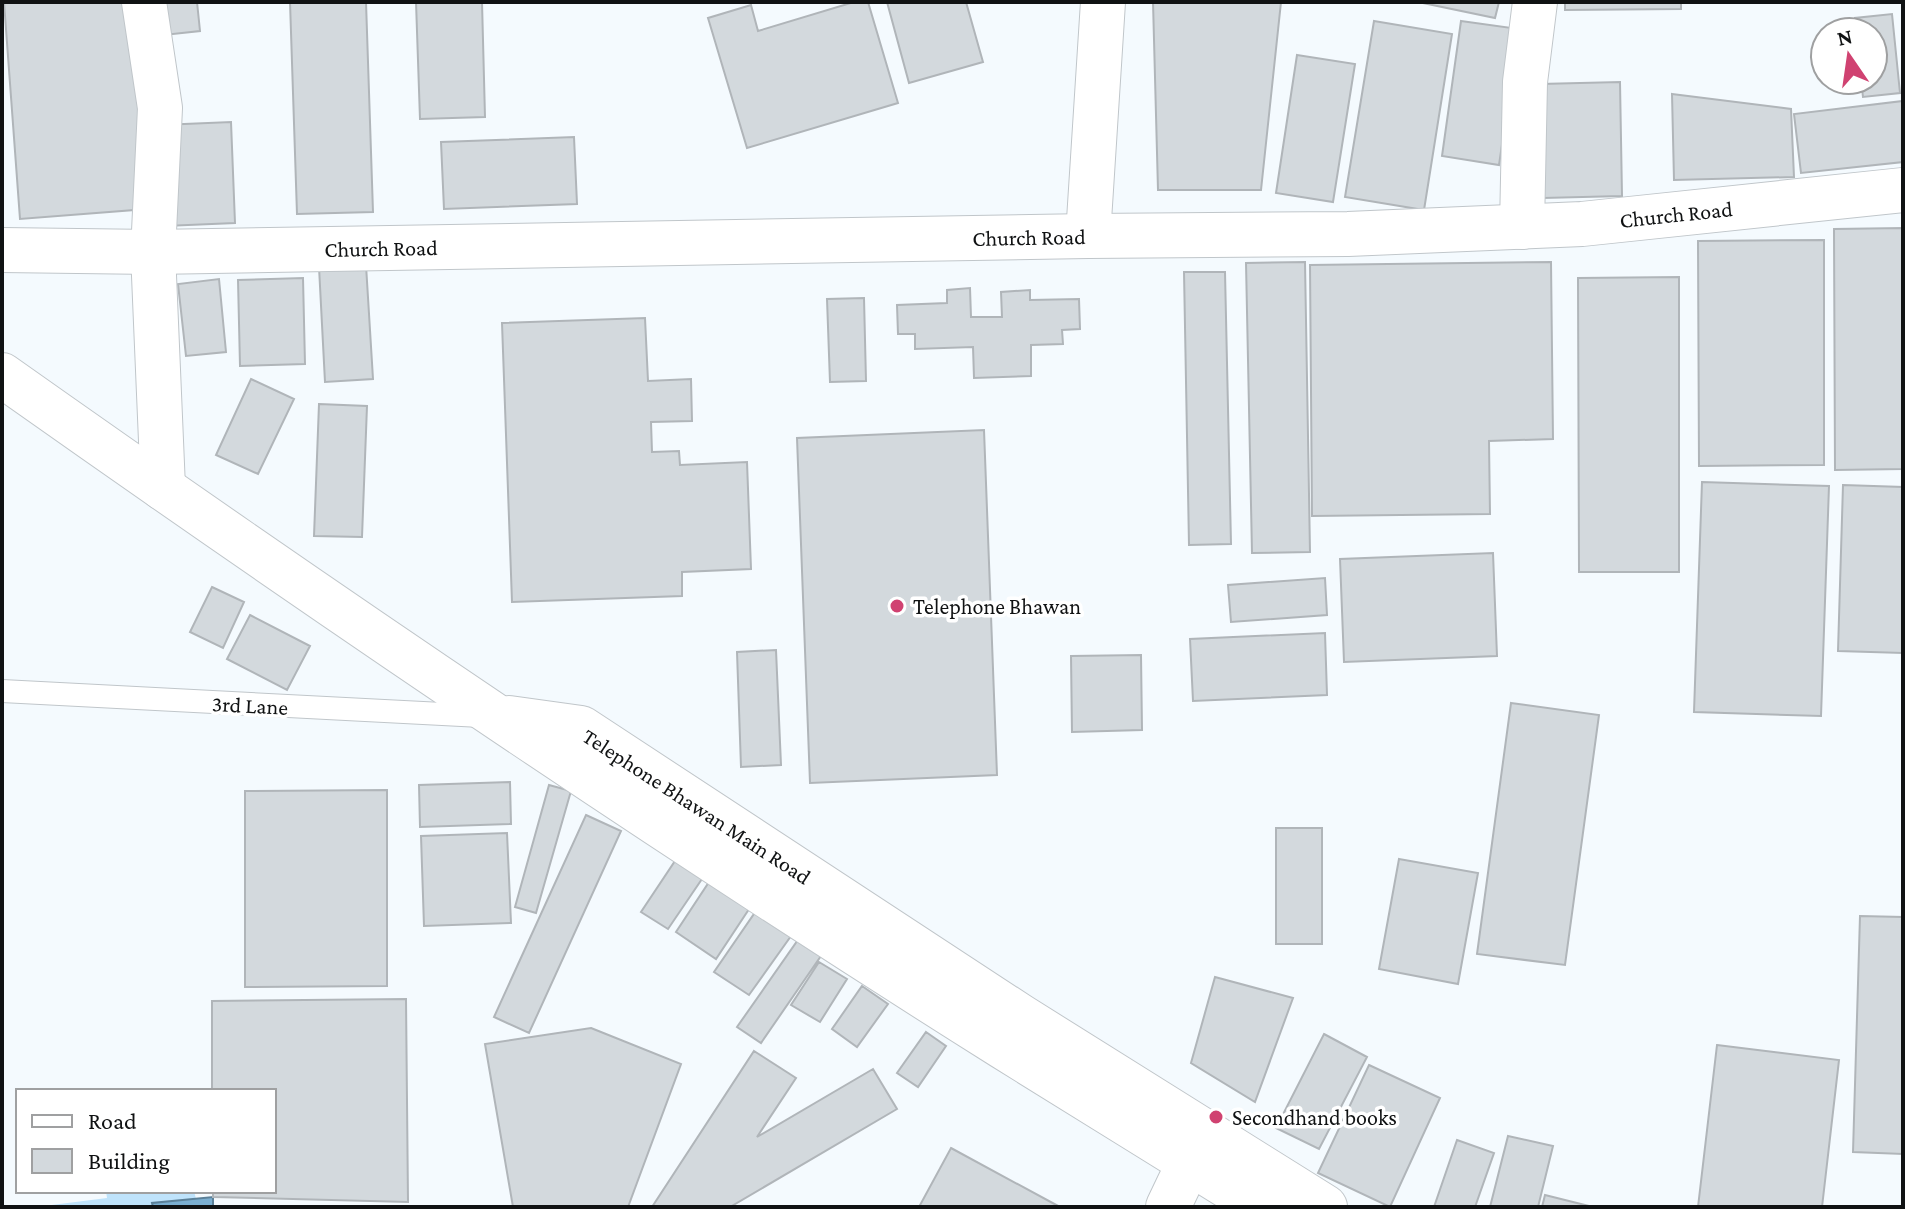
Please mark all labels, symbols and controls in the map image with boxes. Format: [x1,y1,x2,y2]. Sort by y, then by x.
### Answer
north arrow [1809,16,1889,96]
text: N [1834,23,1855,51]
street label: Church Road [1618,196,1734,233]
street label: Church Road [972,224,1086,251]
street label: Church Road [324,235,438,262]
place label: Telephone Bhawan [913,594,1081,619]
marker: Telephone Bhawan [888,597,906,615]
street label: 3rd Lane [211,691,289,720]
street label: Telephone Bhawan Main Road [578,723,816,890]
legend [16,1089,276,1193]
place label: Secondhand books [1232,1105,1397,1130]
text: Road [88,1107,137,1134]
marker: Secondhand books [1207,1108,1225,1126]
text: Building [88,1147,170,1174]

